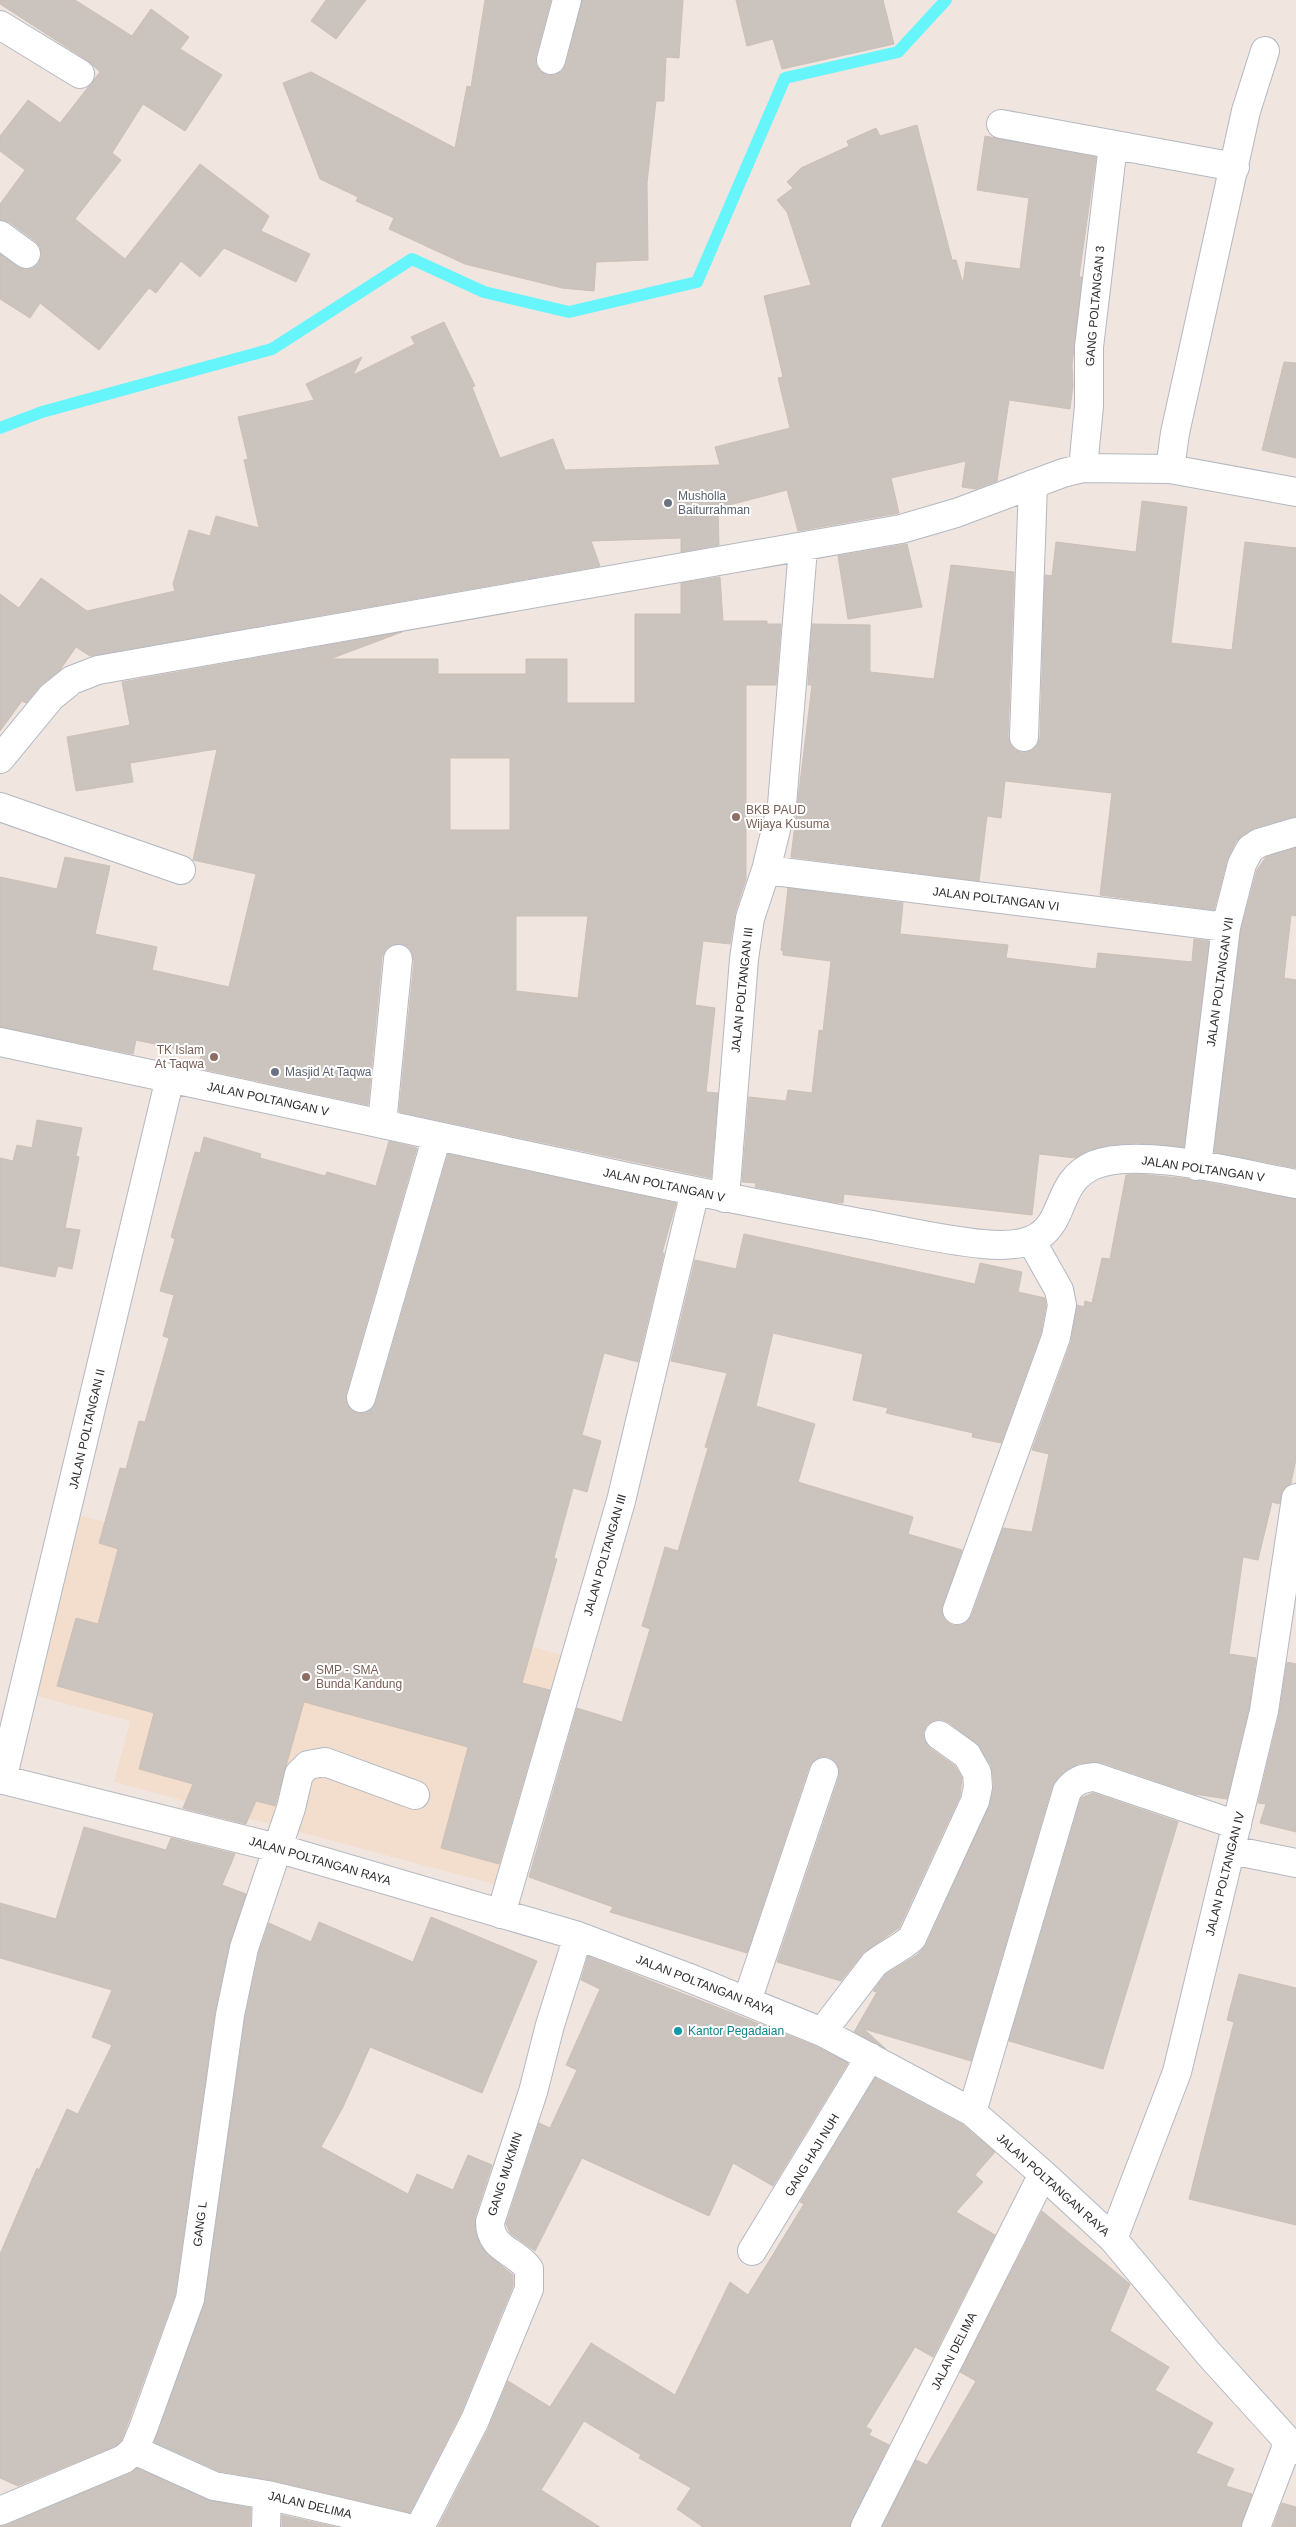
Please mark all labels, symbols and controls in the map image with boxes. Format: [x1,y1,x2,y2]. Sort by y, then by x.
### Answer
street label: GANG POLTANGAN 3 [1083,245,1107,367]
place label: Musholla Baiturrahman [678,489,750,517]
marker: Musholla Baiturrahman [662,497,674,509]
place label: BKB PAUD Wijaya Kusuma [746,803,830,831]
marker: BKB PAUD Wijaya Kusuma [730,811,742,823]
street label: JALAN POLTANGAN VI [932,884,1060,914]
street label: JALAN POLTANGAN VII [1204,916,1236,1048]
street label: JALAN POLTANGAN III [728,926,756,1054]
place label: TK Islam At Taqwa [155,1043,204,1071]
marker: TK Islam At Taqwa [208,1051,220,1063]
place label: Masjid At Taqwa [285,1065,372,1079]
marker: Masjid At Taqwa [269,1066,281,1078]
street label: JALAN POLTANGAN V [206,1079,330,1119]
street label: JALAN POLTANGAN V [1140,1153,1266,1185]
street label: JALAN POLTANGAN V [602,1165,726,1205]
street label: JALAN POLTANGAN II [66,1368,108,1490]
street label: JALAN POLTANGAN III [581,1492,629,1618]
place label: SMP - SMA Bunda Kandung [316,1663,402,1691]
marker: SMP - SMA Bunda Kandung [300,1671,312,1683]
street label: JALAN POLTANGAN IV [1203,1810,1247,1938]
street label: JALAN POLTANGAN RAYA [247,1834,393,1888]
street label: JALAN POLTANGAN RAYA [634,1952,776,2018]
place label: Kantor Pegadaian [688,2024,784,2038]
marker: Kantor Pegadaian [672,2025,684,2037]
street label: GANG HAJI NUH [782,2111,842,2199]
street label: GANG MUKMIN [485,2130,525,2218]
street label: JALAN POLTANGAN RAYA [994,2131,1112,2239]
street label: GANG L [190,2200,210,2247]
street label: JALAN DELIMA [928,2310,980,2392]
street label: JALAN DELIMA [267,2489,353,2521]

